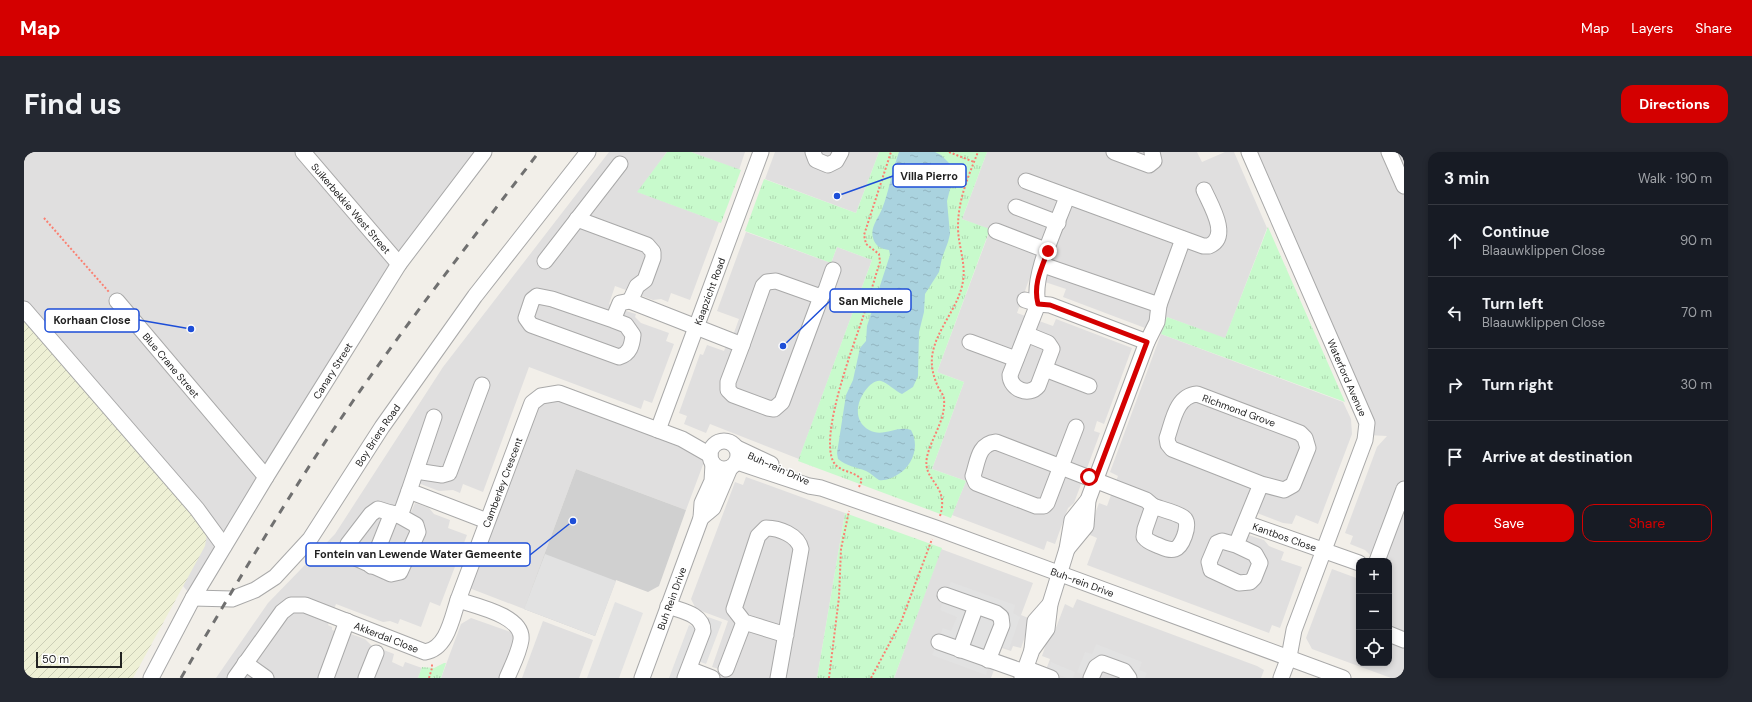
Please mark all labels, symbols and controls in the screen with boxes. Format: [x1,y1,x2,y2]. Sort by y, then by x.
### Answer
text: Map [20,16,60,41]
text: Map [1581,19,1609,37]
text: Layers [1631,19,1673,37]
text: Share [1695,19,1732,37]
button: Directions [1621,85,1728,123]
text: Find us [24,86,122,123]
street label: Suikerbekkie West Street [308,160,393,257]
callout: Villa Pierro [893,164,966,187]
text: 3 min [1444,167,1489,189]
text: Villa Pierro [900,169,958,183]
text: Walk · 190 m [1638,170,1712,187]
text: Continue [1482,222,1550,242]
icon: ahead [1444,230,1466,252]
text: 90 m [1680,232,1712,249]
route end [1039,242,1057,260]
text: Blaauwklippen Close [1482,242,1605,259]
street label: Kaapzicht Road [691,256,728,327]
callout: San Michele [830,289,911,312]
text: San Michele [839,294,904,308]
text: Turn left [1482,294,1543,314]
icon: left [1444,302,1466,324]
text: 70 m [1681,304,1712,321]
callout: Korhaan Close [45,309,139,332]
text: Korhaan Close [53,313,131,327]
text: Blaauwklippen Close [1482,314,1605,331]
street label: Blue Crane Street [140,330,202,401]
street label: Waterford Avenue [1324,337,1369,419]
street label: Canary Street [310,340,355,402]
icon: right [1444,374,1466,396]
text: Turn right [1482,375,1553,395]
text: 30 m [1680,376,1712,393]
street label: Richmond Grove [1201,391,1277,430]
street label: Boy Briers Road [352,402,403,469]
street label: Camberley Crescent [480,435,526,530]
icon: arrive [1444,446,1466,468]
text: Arrive at destination [1482,447,1633,467]
street label: Buh-rein Drive [746,449,812,488]
route start [1080,468,1098,486]
button: Save [1444,504,1574,542]
button: Share [1582,504,1712,542]
street label: Kantbos Close [1251,520,1318,555]
callout: Fontein van Lewende Water Gemeente [306,543,530,566]
text: Fontein van Lewende Water Gemeente [314,547,522,561]
map controls [1356,558,1392,666]
button: + [1356,558,1392,594]
street label: Buh Rein Drive [654,565,690,632]
street label: Buh-rein Drive [1049,565,1116,600]
button: − [1356,594,1392,630]
street label: Akkerdal Close [352,619,421,656]
button: locate [1356,630,1392,666]
scale bar [36,650,122,669]
text: 50 m [42,652,69,666]

